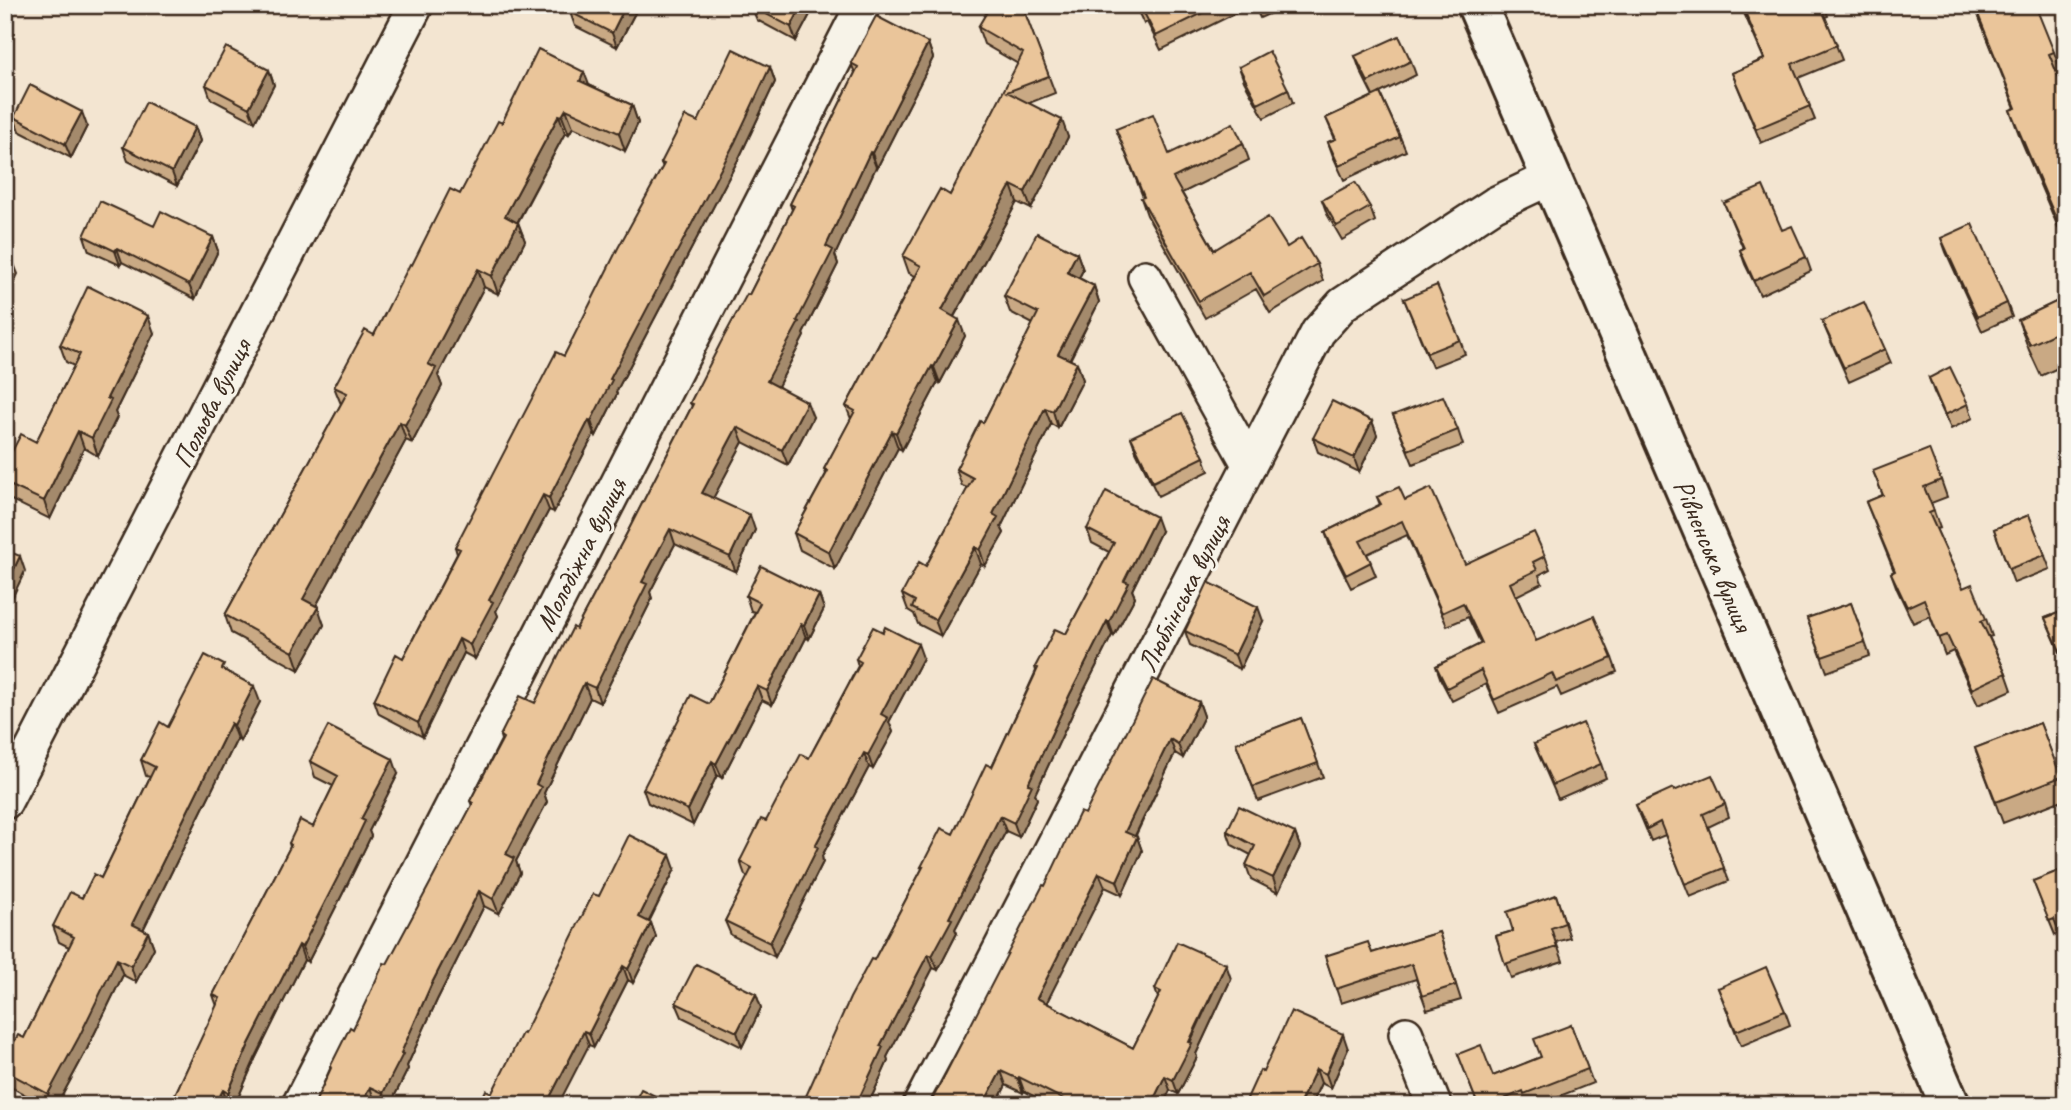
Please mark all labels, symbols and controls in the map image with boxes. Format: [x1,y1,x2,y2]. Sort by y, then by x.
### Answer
street label: Польова вулиця [164,331,260,473]
street label: Молодіжна вулиця [527,471,634,637]
street label: Рівненська вулиця [1666,474,1762,638]
street label: Люблінська вулиця [1129,508,1238,678]

